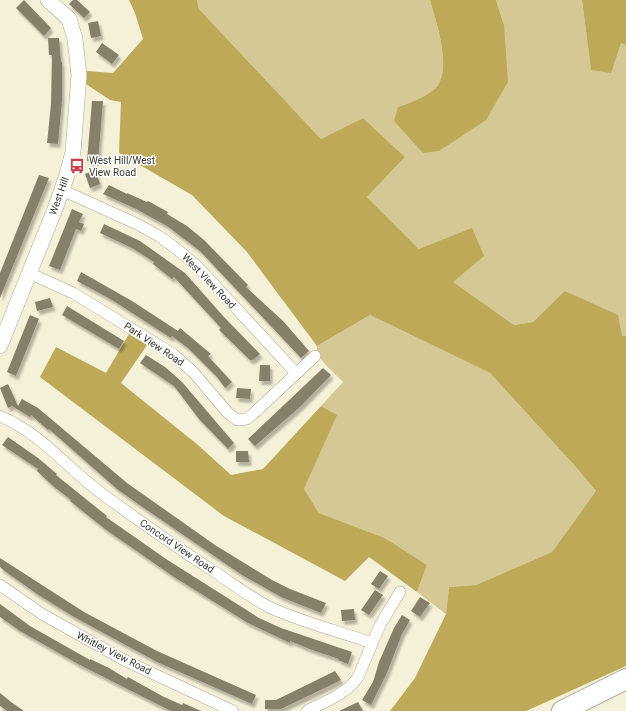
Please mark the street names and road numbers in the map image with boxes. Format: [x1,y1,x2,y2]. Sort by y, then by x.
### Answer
street label: West Hill [47,176,71,216]
street label: West View Road [180,251,238,311]
street label: Park View Road [122,320,186,368]
street label: Concord View Road [138,517,216,575]
street label: Whitley View Road [75,629,153,677]

